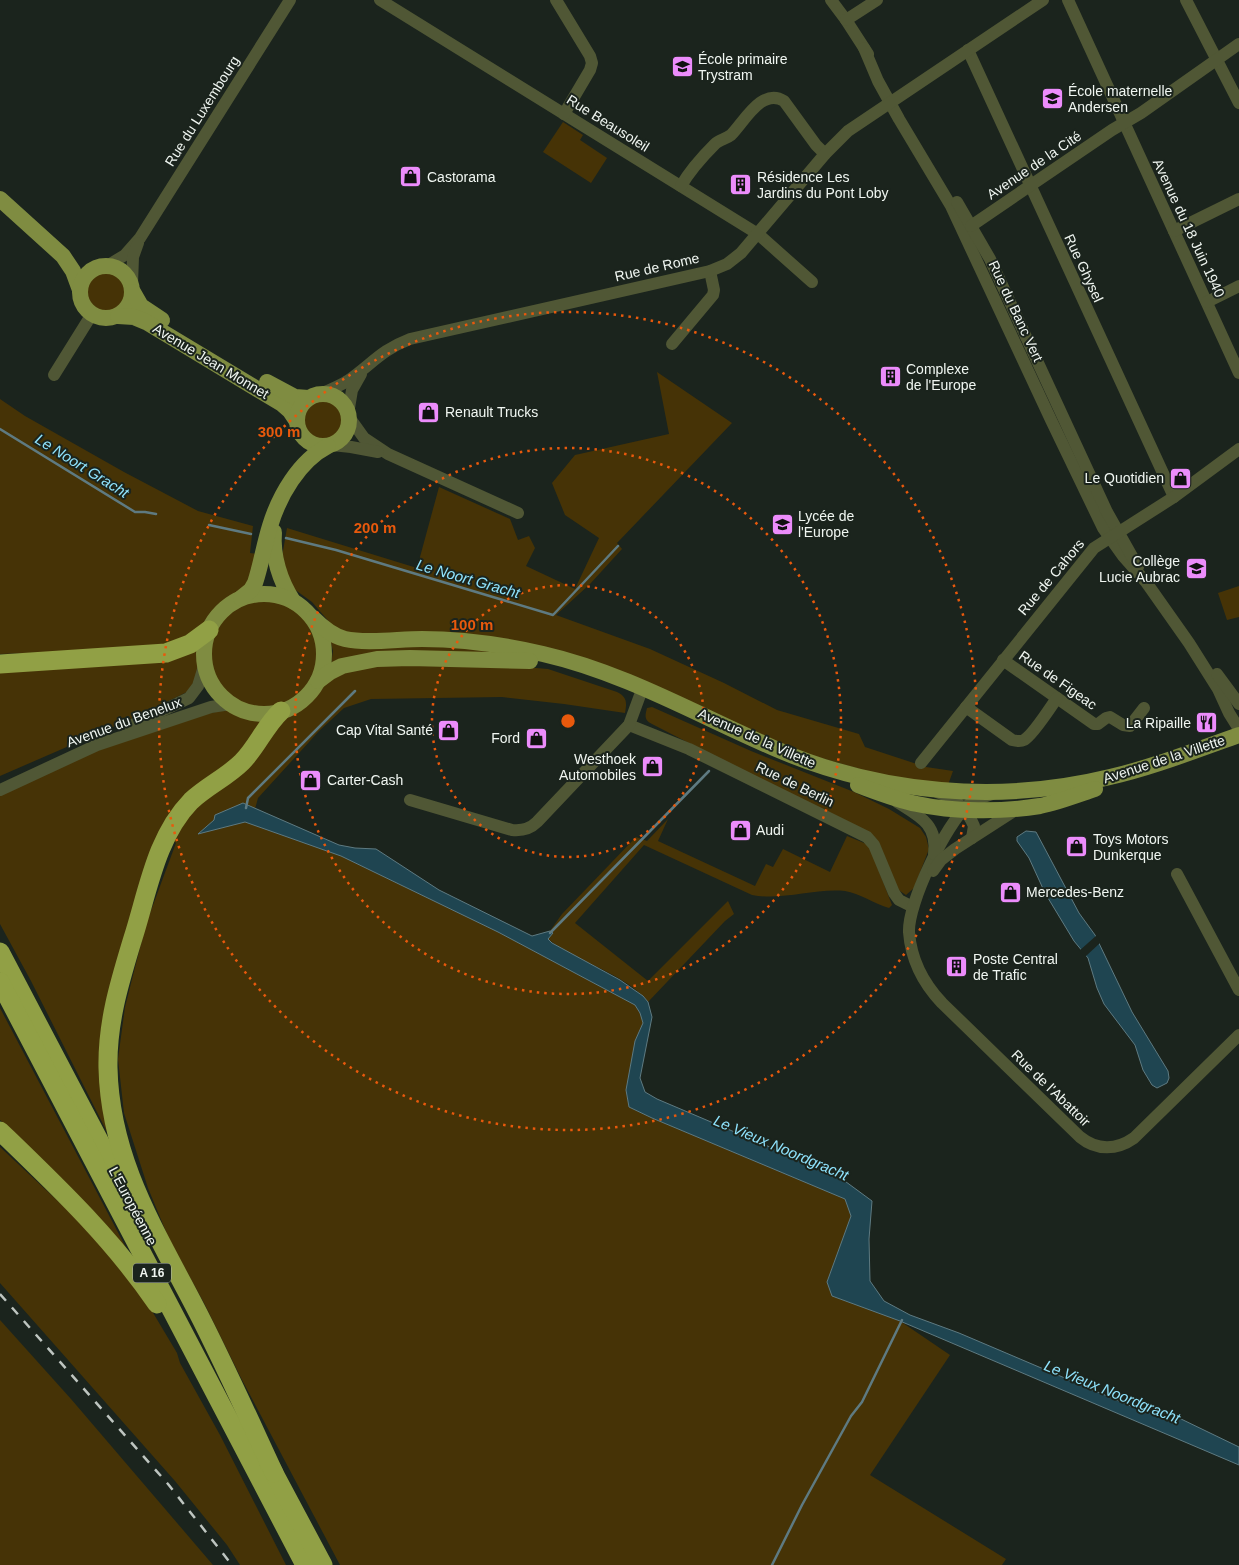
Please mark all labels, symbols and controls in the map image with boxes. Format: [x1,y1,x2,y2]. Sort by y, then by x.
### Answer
place label: École primaire Trystram [698,51,788,83]
street label: Rue du Luxembourg [162,53,242,169]
school or university icon: École primaire Trystram [670,55,694,79]
place label: École maternelle Andersen [1068,83,1172,115]
school or university icon: École maternelle Andersen [1040,87,1064,111]
street label: Rue Beausoleil [564,91,652,155]
street label: Avenue de la Cité [984,127,1084,202]
street label: Avenue du 18 Juin 1940 [1150,156,1228,300]
shop icon: Castorama [399,165,423,189]
place label: Castorama [427,169,496,185]
place label: Résidence Les Jardins du Pont Loby [757,169,889,201]
building icon: Résidence Les Jardins du Pont Loby [729,173,753,197]
street label: Rue Ghysel [1061,231,1107,305]
street label: Rue de Rome [613,249,701,285]
street label: Rue du Banc Vert [986,258,1046,364]
street label: Avenue Jean Monnet [150,320,272,402]
place label: Complexe de l'Europe [906,361,977,393]
building icon: Complexe de l'Europe [878,365,902,389]
shop icon: Renault Trucks [417,400,441,424]
place label: Renault Trucks [445,404,538,420]
text: 300 m [258,423,300,440]
water label: Le Noort Gracht [33,430,133,501]
shop icon: Le Quotidien [1168,466,1192,490]
place label: Le Quotidien [1085,470,1164,486]
place label: Lycée de l'Europe [798,508,855,540]
school or university icon: Lycée de l'Europe [770,512,794,536]
text: 200 m [354,519,396,536]
street label: Rue de Cahors [1015,536,1087,618]
place label: Collège Lucie Aubrac [1099,553,1180,585]
water label: Le Noort Gracht [415,556,523,602]
school or university icon: Collège Lucie Aubrac [1184,557,1208,581]
text: 100 m [451,616,493,633]
street label: Rue de Figeac [1016,647,1100,713]
street label: Avenue du Benelux [64,694,184,750]
street label: Avenue de la Villette [696,705,819,771]
restaurant icon: La Ripaille [1195,711,1219,735]
centre of rings [559,712,577,730]
place label: La Ripaille [1126,715,1191,731]
shop icon: Cap Vital Santé [437,718,461,742]
place label: Cap Vital Santé [336,722,433,738]
shop icon: Ford [524,726,548,750]
place label: Ford [491,730,520,746]
street label: Avenue de la Villette [1101,732,1227,786]
place label: Westhoek Automobiles [559,751,637,783]
shop icon: Westhoek Automobiles [640,755,664,779]
street label: Rue de Berlin [753,758,837,810]
shop icon: Carter-Cash [299,768,323,792]
place label: Carter-Cash [327,772,403,788]
shop icon: Audi [728,818,752,842]
place label: Audi [756,822,784,838]
place label: Toys Motors Dunkerque [1093,831,1168,863]
shop icon: Toys Motors Dunkerque [1065,835,1089,859]
shop icon: Mercedes-Benz [998,880,1022,904]
place label: Mercedes-Benz [1026,884,1124,900]
place label: Poste Central de Trafic [973,951,1058,983]
building icon: Poste Central de Trafic [945,955,969,979]
street label: Rue de l'Abattoir [1008,1046,1094,1130]
water label: Le Vieux Noordgracht [711,1111,852,1184]
street label: L'Européenne [106,1164,161,1248]
road number: A 16 [133,1264,171,1282]
water label: Le Vieux Noordgracht [1042,1357,1183,1427]

